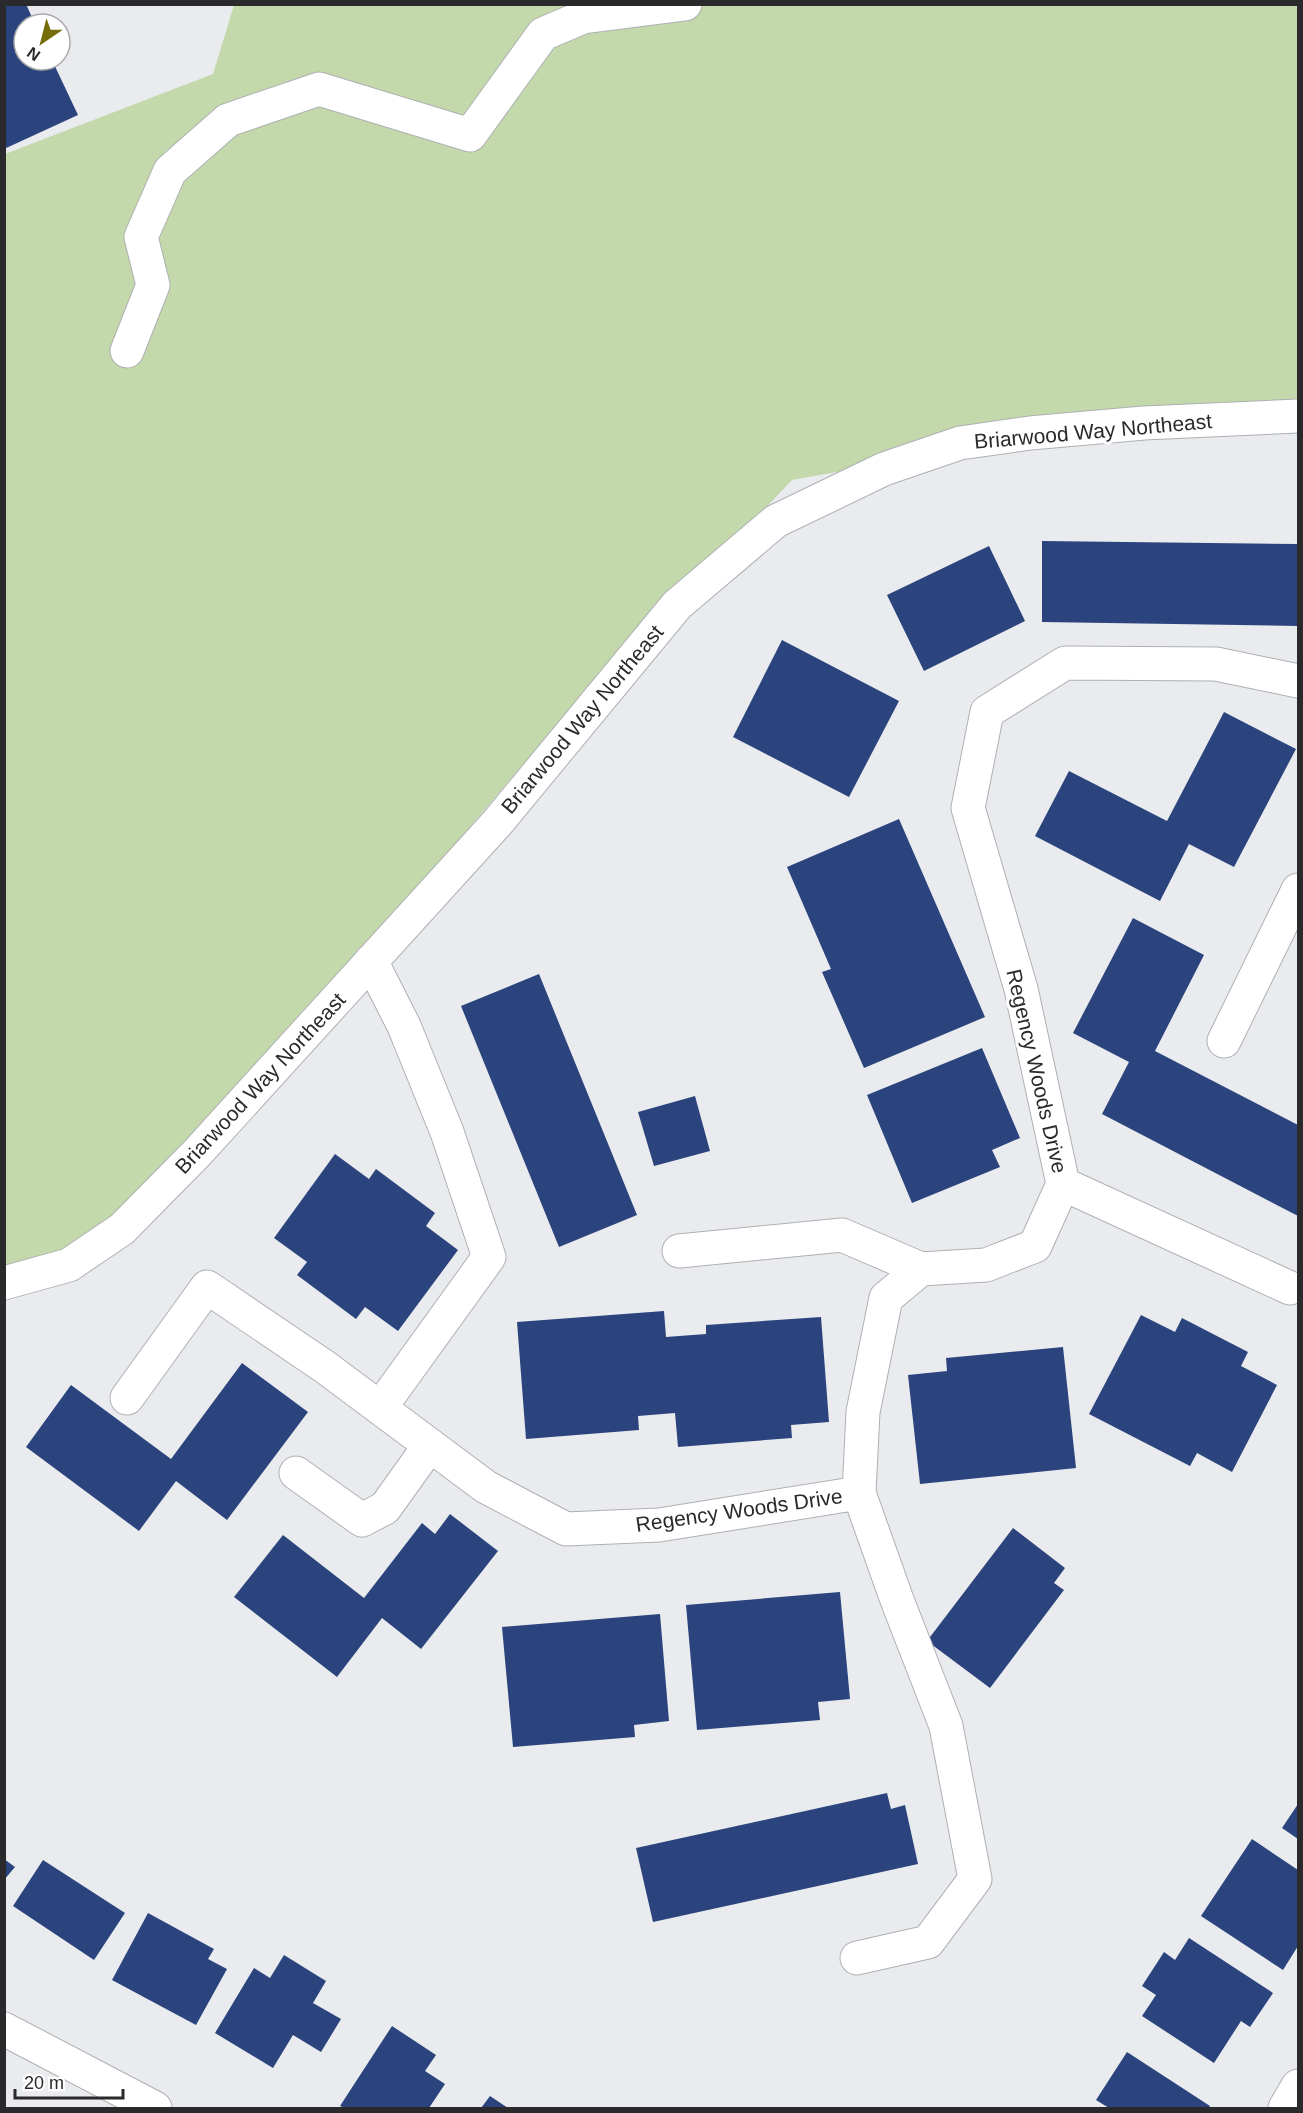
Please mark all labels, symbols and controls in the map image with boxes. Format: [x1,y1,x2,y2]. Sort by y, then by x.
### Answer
north arrow [12,12,72,72]
text: N [24,44,43,64]
street label: Briarwood Way Northeast [973,409,1213,453]
street label: Briarwood Way Northeast [497,620,668,818]
street label: Regency Woods Drive [1002,967,1072,1175]
street label: Briarwood Way Northeast [170,988,350,1178]
street label: Regency Woods Drive [634,1484,844,1536]
scale bar [15,2062,123,2100]
text: 20 m [24,2073,64,2093]

